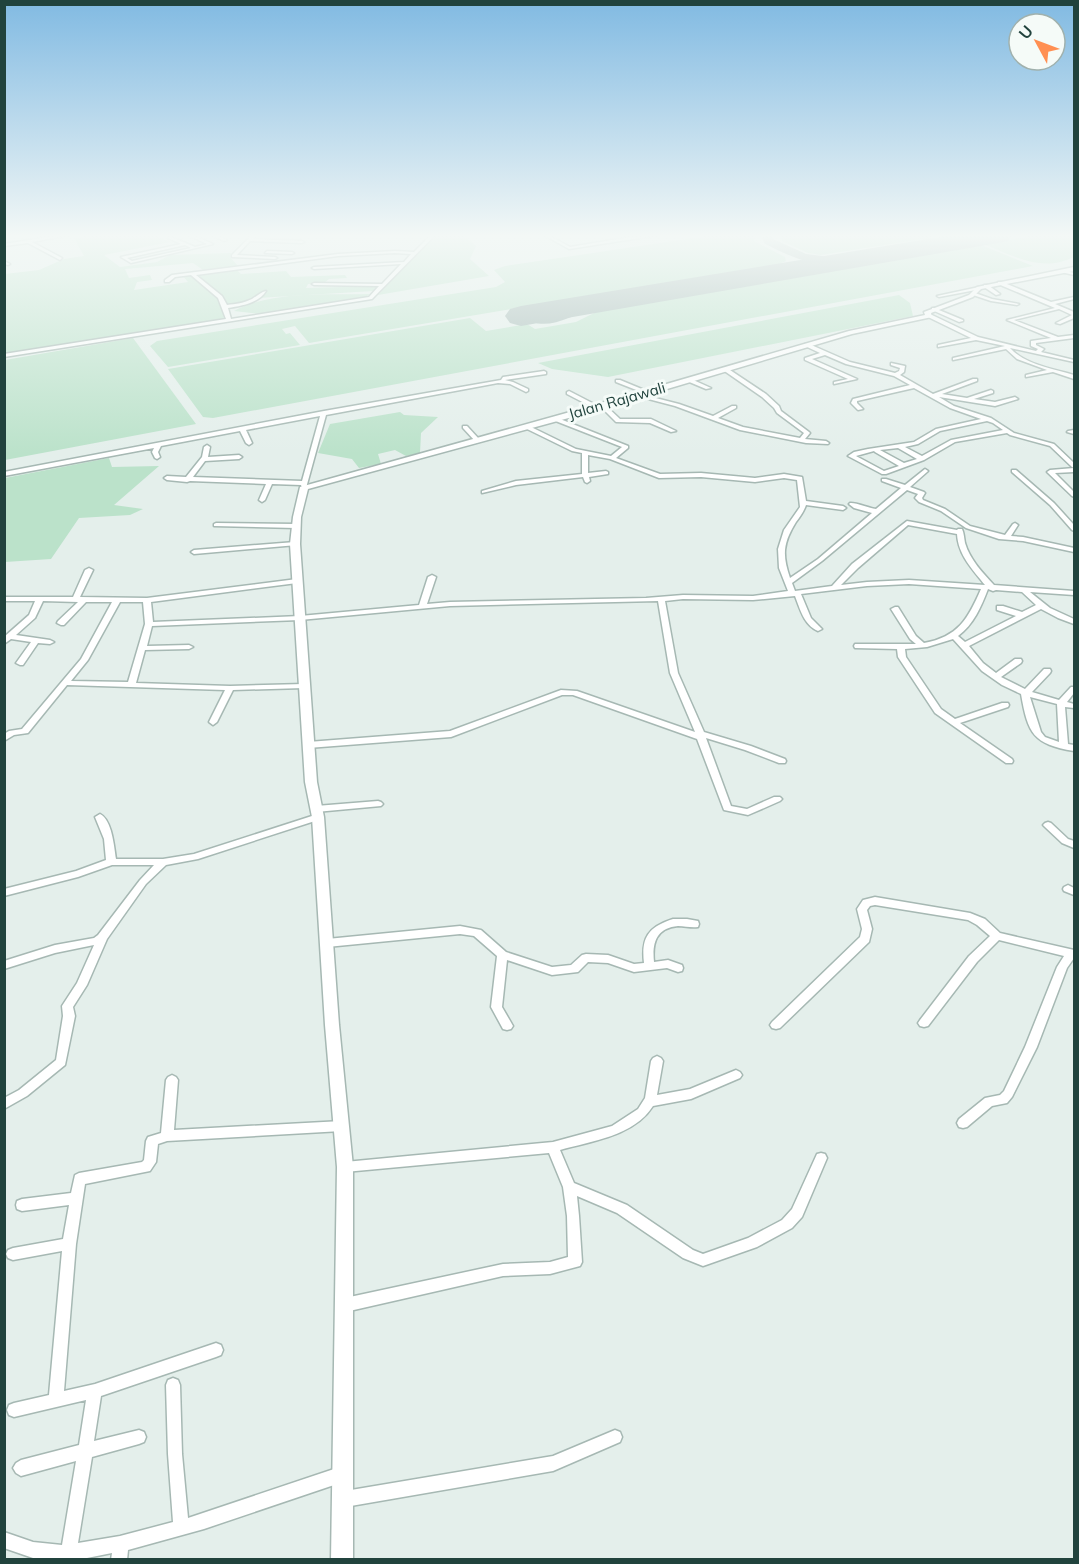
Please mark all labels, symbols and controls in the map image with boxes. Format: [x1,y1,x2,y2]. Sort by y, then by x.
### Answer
north arrow [1007,12,1067,72]
text: U [1014,21,1037,43]
street label: Jalan Rajawali [566,378,668,423]

